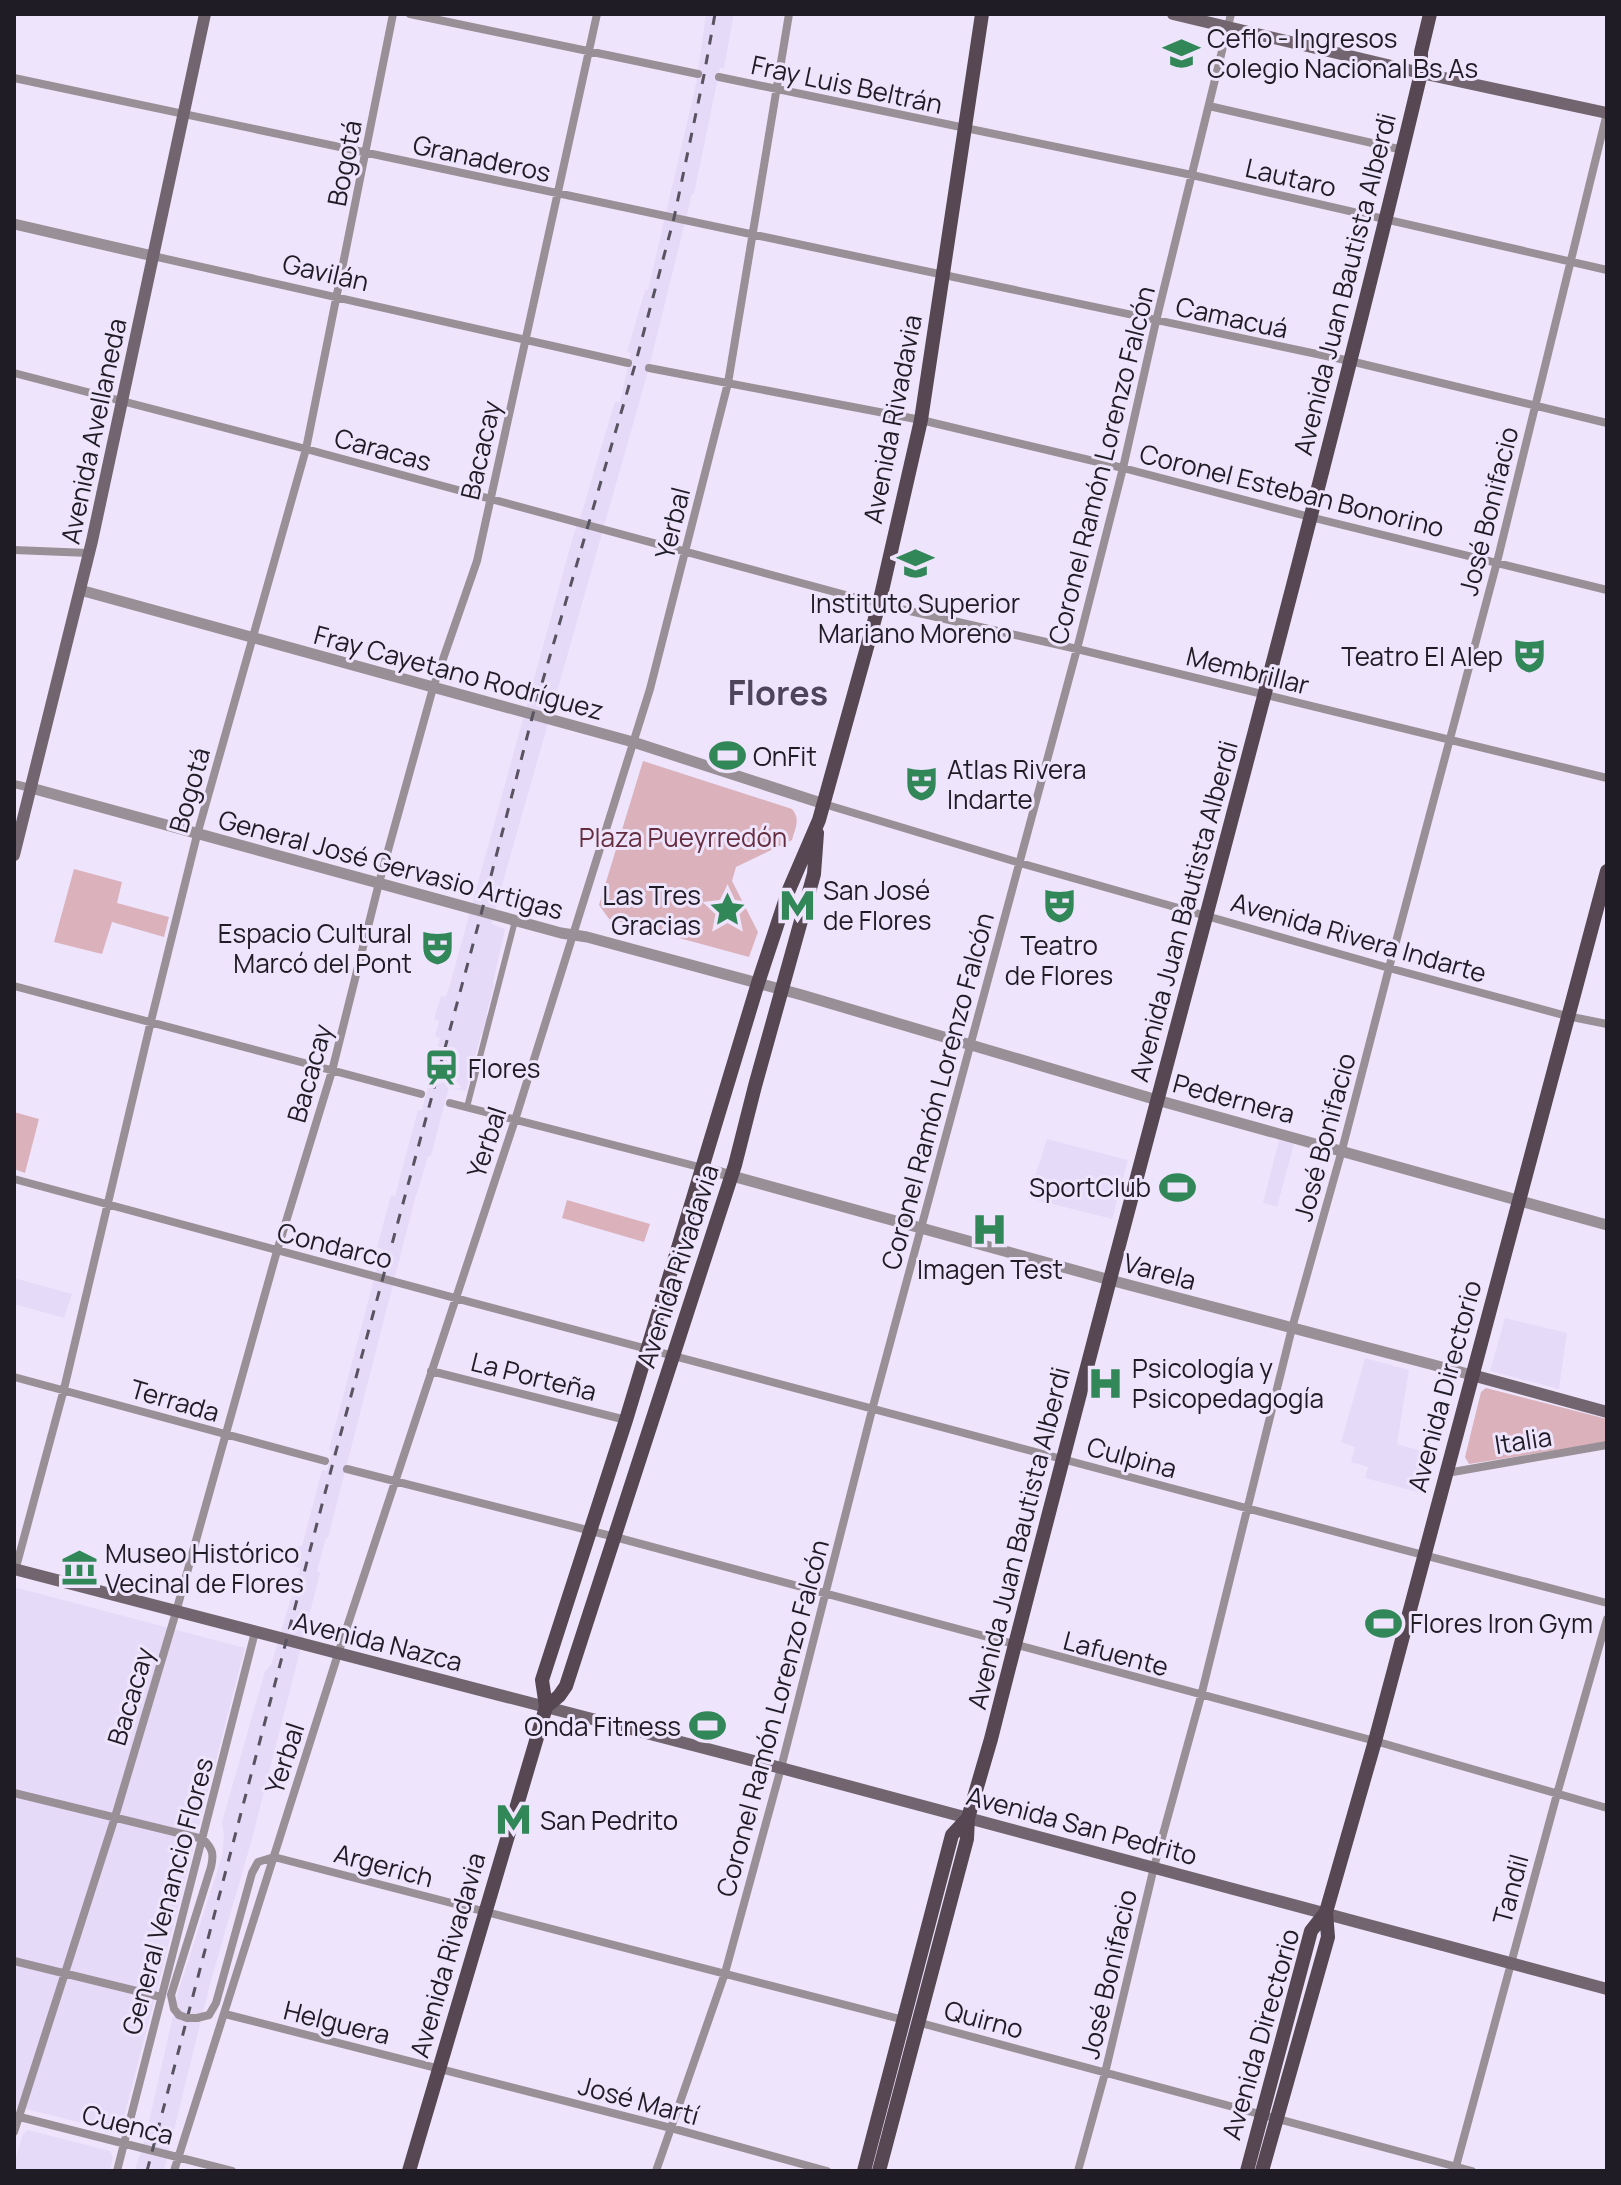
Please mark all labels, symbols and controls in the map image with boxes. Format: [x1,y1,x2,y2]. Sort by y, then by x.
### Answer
place label: Ceflo - Ingresos Colegio Nacional Bs As [1207,20,1478,86]
school or university icon: Ceflo - Ingresos Colegio Nacional Bs As [1162,34,1200,72]
street label: Fray Luis Beltrán [748,46,946,122]
street label: Avenida Juan Bautista Alberdi [1284,109,1404,459]
street label: Bogotá [318,117,370,209]
street label: Granaderos [410,126,554,190]
street label: Lautaro [1242,149,1340,205]
street label: Gavilán [279,245,373,299]
street label: Coronel Ramón Lorenzo Falcón [1039,282,1163,648]
street label: Camacuá [1173,288,1291,346]
street label: Avenida Rivadavia [854,312,930,526]
street label: Avenida Avellaneda [52,315,134,547]
street label: Bacacay [451,397,509,503]
street label: Caracas [331,419,435,479]
street label: José Bonifacio [1450,423,1526,599]
street label: Coronel Esteban Bonorino [1136,435,1448,545]
street label: Yerbal [646,483,698,563]
school or university icon: Instituto Superior Mariano Moreno [896,545,934,583]
place label: Instituto Superior Mariano Moreno [810,585,1020,651]
street label: Fray Cayetano Rodríguez [310,616,608,728]
street label: Membrillar [1183,637,1313,703]
theatre icon: Teatro El Alep [1510,637,1548,675]
place label: Teatro El Alep [1341,638,1503,674]
district label: Flores [728,669,828,715]
street label: Avenida Juan Bautista Alberdi [1120,736,1246,1086]
sports icon: OnFit [708,737,746,775]
place label: OnFit [753,738,817,774]
street label: Bogotá [160,743,218,837]
place label: Atlas Rivera Indarte [947,751,1086,817]
theatre icon: Atlas Rivera Indarte [902,765,940,803]
street label: General José Gervasio Artigas [215,801,567,927]
park label: Plaza Pueyrredón [579,819,787,855]
place label: San José de Flores [823,872,931,938]
place label: Las Tres Gracias [602,877,701,943]
street label: Avenida Rivera Indarte [1227,883,1491,991]
metro station icon: San José de Flores [778,886,816,924]
theatre icon: Teatro de Flores [1040,887,1078,925]
place icon: Las Tres Gracias [708,891,746,929]
street label: Coronel Ramón Lorenzo Falcón [872,908,1002,1274]
place label: Espacio Cultural Marcó del Pont [218,915,412,981]
place label: Teatro de Flores [1005,927,1113,993]
theatre icon: Espacio Cultural Marcó del Pont [419,929,457,967]
street label: Bacacay [278,1019,340,1126]
station icon: Flores [423,1049,461,1087]
street label: José Bonifacio [1284,1049,1364,1225]
place label: Flores [468,1050,541,1086]
street label: Pedernera [1169,1064,1299,1132]
street label: Yerbal [458,1102,514,1182]
street label: Avenida Rivadavia [627,1160,727,1372]
sports icon: SportClub [1158,1168,1196,1206]
place label: SportClub [1029,1169,1151,1205]
hospital icon: Imagen Test [971,1211,1009,1249]
street label: Condarco [274,1213,396,1277]
street label: Varela [1120,1244,1200,1298]
place label: Imagen Test [917,1251,1063,1287]
street label: Avenida Directorio [1398,1276,1490,1496]
street label: La Porteña [467,1343,601,1409]
place label: Psicología y Psicopedagogía [1132,1350,1324,1416]
street label: Avenida Juan Bautista Alberdi [958,1363,1078,1713]
hospital icon: Psicología y Psicopedagogía [1087,1364,1125,1402]
street label: Terrada [126,1370,224,1430]
street label: Italia [1492,1418,1554,1462]
street label: Culpina [1083,1428,1181,1486]
place label: Museo Histórico Vecinal de Flores [105,1535,304,1601]
street label: Coronel Ramón Lorenzo Falcón [707,1535,837,1901]
museum icon: Museo Histórico Vecinal de Flores [60,1549,98,1587]
street label: Avenida Nazca [290,1603,466,1679]
sports icon: Flores Iron Gym [1365,1604,1403,1642]
place label: Flores Iron Gym [1410,1605,1593,1641]
street label: Lafuente [1059,1622,1173,1684]
street label: Bacacay [98,1642,162,1749]
sports icon: Onda Fitness [688,1707,726,1745]
place label: Onda Fitness [524,1708,681,1744]
street label: Yerbal [256,1718,312,1798]
street label: General Venancio Flores [113,1753,221,2039]
street label: Avenida San Pedrito [963,1777,1201,1873]
metro station icon: San Pedrito [495,1801,533,1839]
place label: San Pedrito [540,1802,678,1838]
street label: Argerich [330,1835,438,1895]
street label: Avenida Rivadavia [400,1848,494,2062]
street label: Tandil [1483,1850,1537,1928]
street label: José Bonifacio [1071,1886,1145,2062]
street label: Avenida Directorio [1213,1924,1307,2144]
street label: Helguera [280,1991,394,2053]
street label: Quirno [940,1991,1028,2047]
street label: José Martí [575,2067,703,2133]
street label: Cuenca [79,2095,177,2153]

